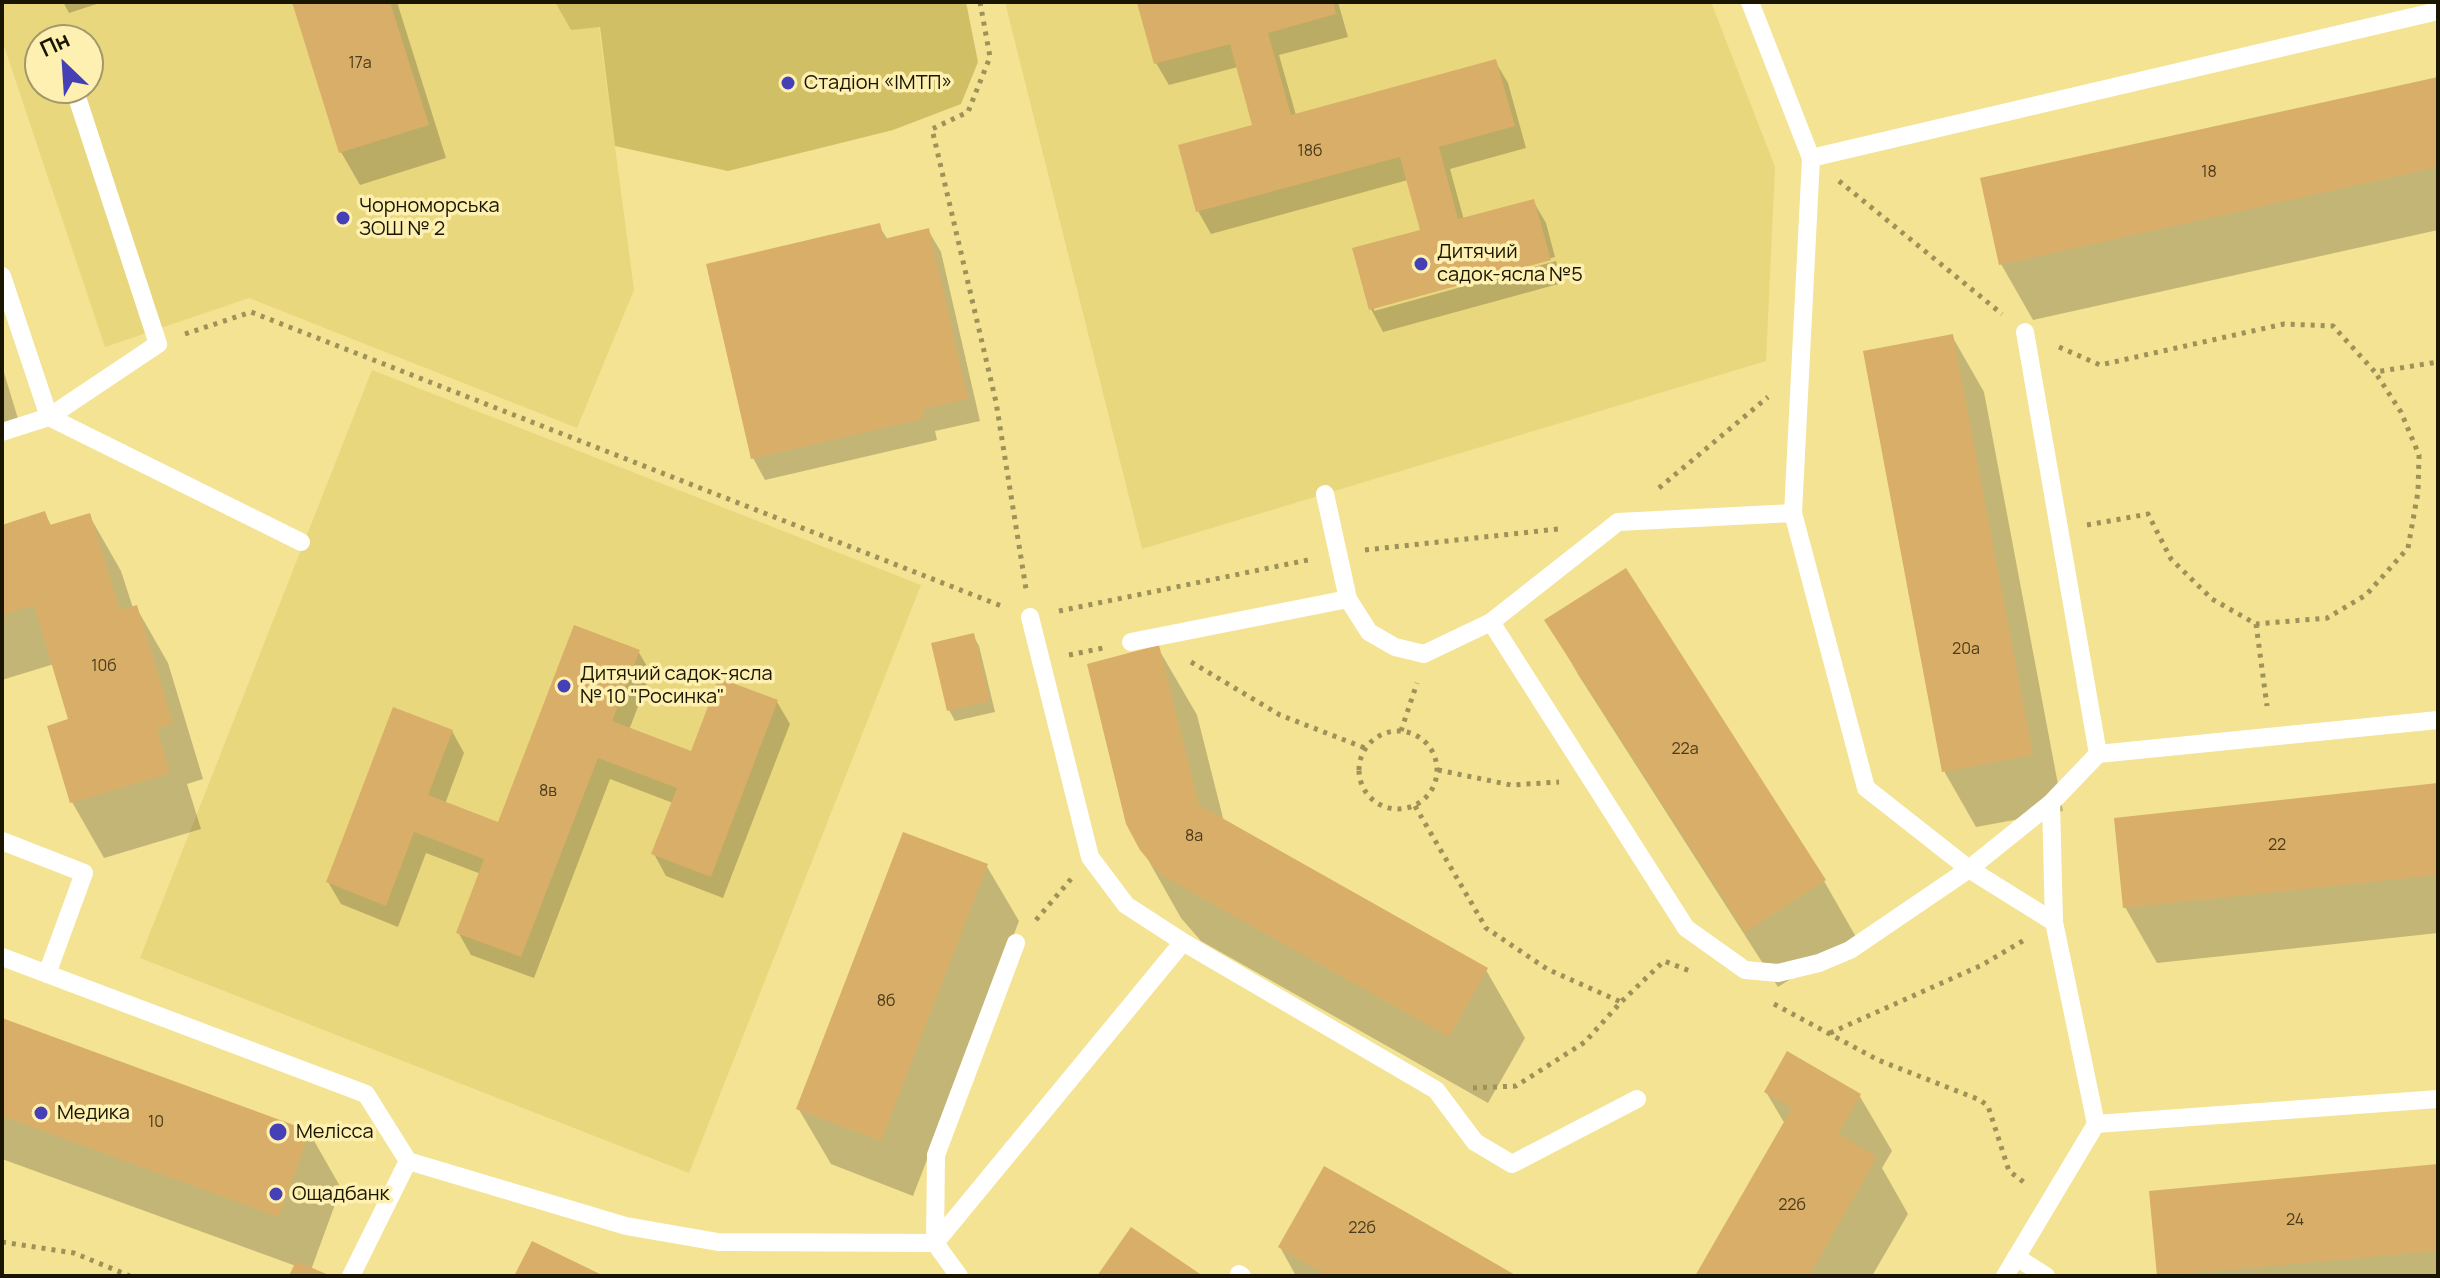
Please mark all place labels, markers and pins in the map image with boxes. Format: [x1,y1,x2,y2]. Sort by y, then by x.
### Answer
place label: Стадіон «ІМТП» [804,71,952,95]
marker: Стадіон «ІМТП» [779,74,797,92]
place label: Чорноморська ЗОШ № 2 [359,194,500,241]
marker: Чорноморська ЗОШ № 2 [334,209,352,227]
place label: Дитячий садок-ясла №5 [1437,240,1583,287]
marker: Дитячий садок-ясла №5 [1412,255,1430,273]
place label: Дитячий садок-ясла № 10 "Росинка" [580,662,773,709]
marker: Дитячий садок-ясла № 10 "Росинка" [555,677,573,695]
place label: Медика [57,1101,130,1125]
marker: Медика [32,1104,50,1122]
place label: Мелісса [296,1120,374,1144]
marker: Мелісса [267,1121,289,1143]
place label: Ощадбанк [292,1182,389,1206]
marker: Ощадбанк [267,1185,285,1203]

